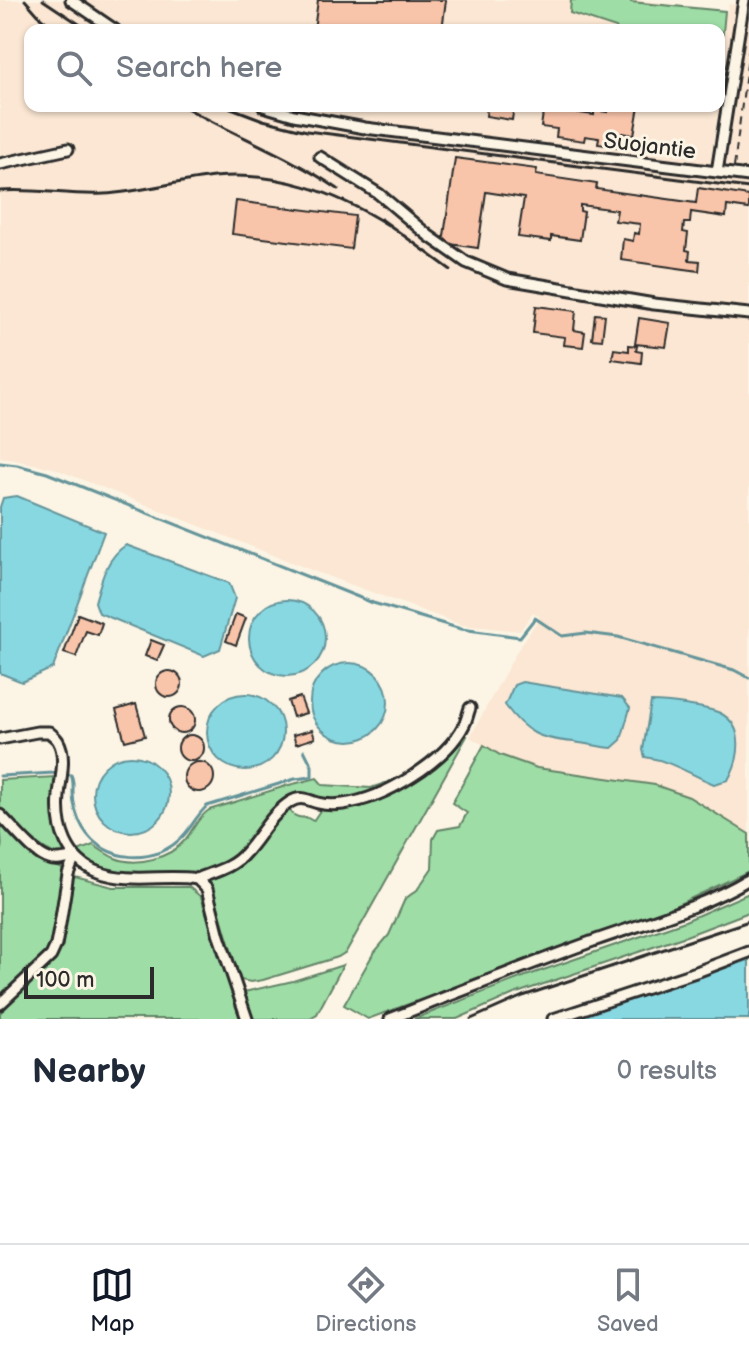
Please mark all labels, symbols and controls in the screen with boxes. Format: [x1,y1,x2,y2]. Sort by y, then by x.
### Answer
search box [24,24,725,112]
icon: search [52,46,96,90]
text: Search here [116,50,282,86]
street label: Suojantie [602,127,697,166]
scale bar [24,963,154,999]
text: 100 m [36,967,95,994]
text: Nearby [32,1051,146,1092]
text: 0 results [617,1056,717,1087]
tab: Map [90,1263,135,1338]
tab: Directions [315,1263,416,1338]
tab: Saved [597,1263,659,1338]

